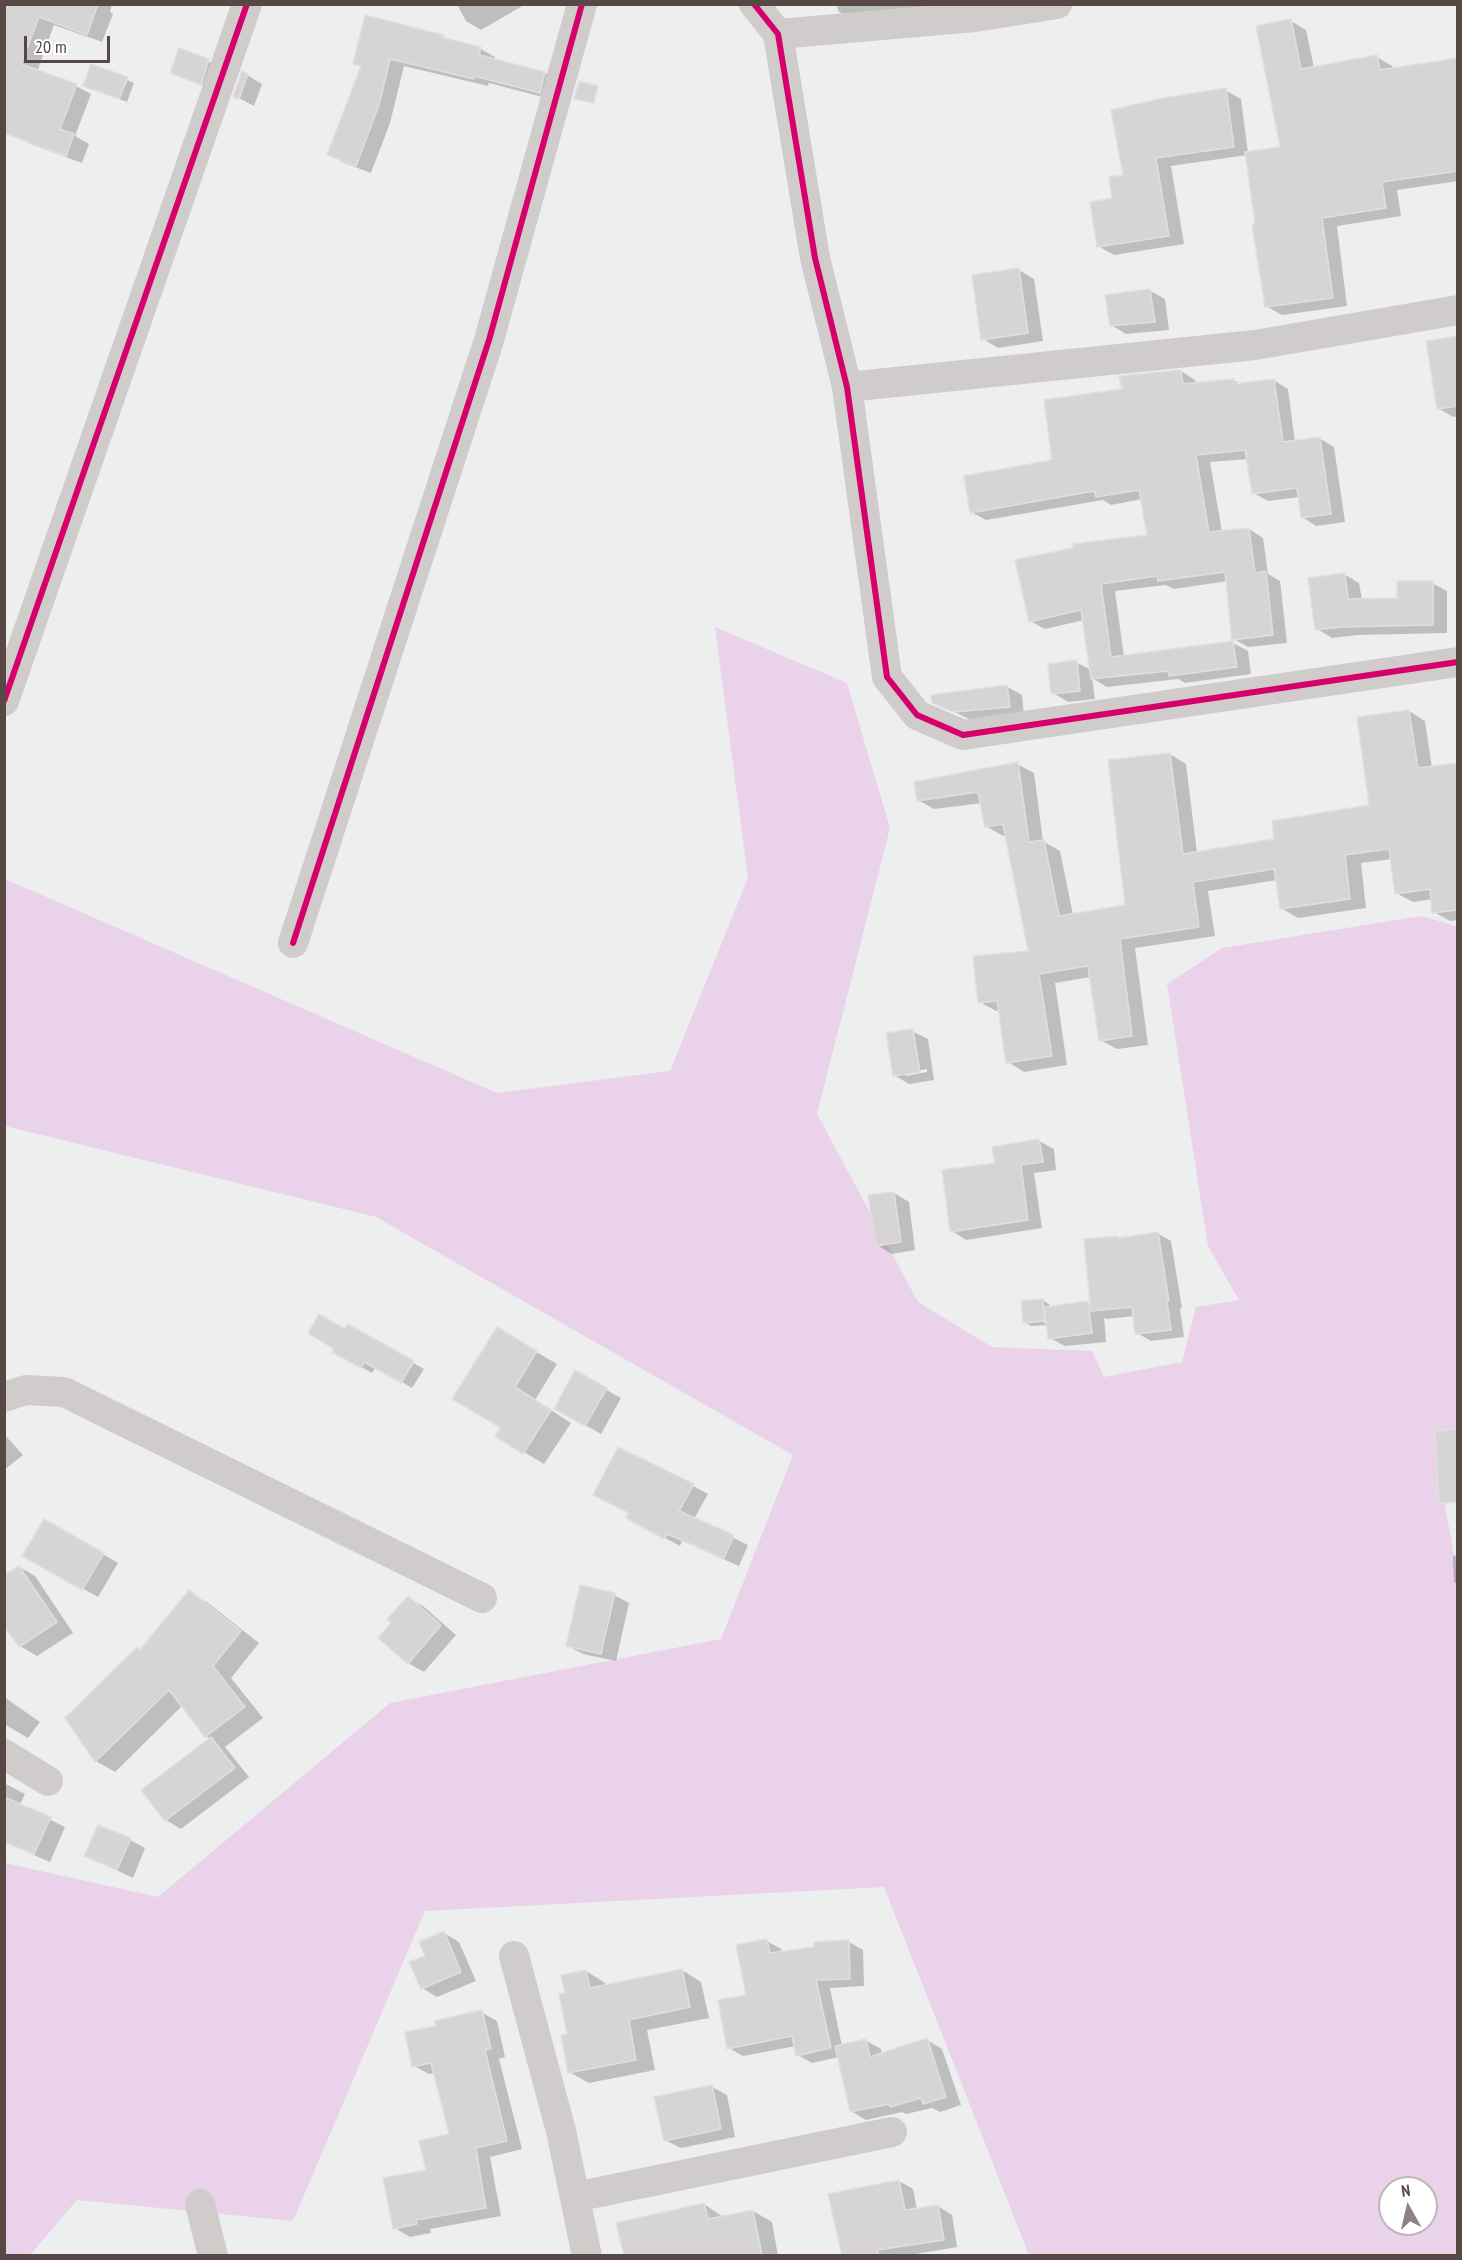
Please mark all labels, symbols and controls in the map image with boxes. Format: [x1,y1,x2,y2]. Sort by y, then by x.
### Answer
scale bar [27,24,112,62]
text: 20 m [35,35,67,58]
north arrow [1378,2176,1438,2236]
text: N [1400,2180,1411,2201]

